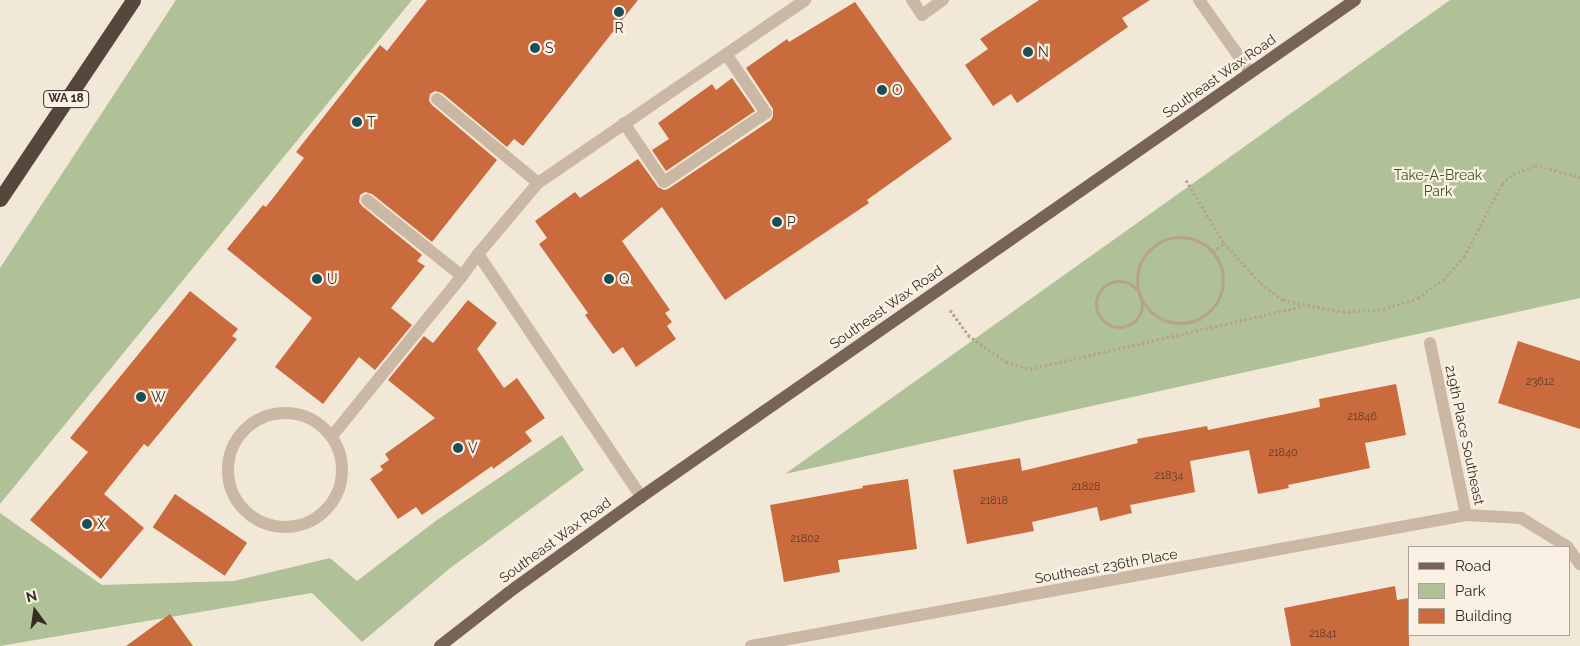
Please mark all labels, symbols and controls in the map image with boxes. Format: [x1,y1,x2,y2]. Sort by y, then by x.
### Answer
marker: R [613,6,625,18]
place label: R [614,20,624,36]
street label: Southeast Wax Road [1159,31,1279,121]
place label: S [545,40,553,56]
marker: S [529,42,541,54]
place label: N [1038,44,1049,60]
marker: N [1022,46,1034,58]
place label: O [892,82,903,98]
marker: O [876,84,888,96]
road number: WA 18 [42,90,90,108]
place label: T [367,114,376,130]
marker: T [351,116,363,128]
park label: Take-A-Break Park [1394,167,1482,200]
place label: P [787,214,796,230]
marker: P [771,216,783,228]
street label: Southeast Wax Road [826,262,946,352]
place label: U [327,271,338,287]
place label: Q [619,271,629,287]
marker: U [311,273,323,285]
marker: Q [603,273,615,285]
street label: 219th Place Southeast [1442,363,1488,507]
house number: 23612 [1526,375,1554,389]
place label: W [151,389,166,405]
marker: W [135,391,147,403]
house number: 21846 [1347,410,1377,424]
place label: V [468,440,478,456]
marker: V [452,442,464,454]
house number: 21840 [1268,446,1298,460]
house number: 21834 [1155,469,1183,483]
house number: 21828 [1071,480,1101,494]
street label: Southeast Wax Road [496,494,614,586]
house number: 21818 [980,494,1008,508]
place label: X [97,516,106,532]
marker: X [81,518,93,530]
house number: 21802 [790,532,820,546]
street label: Southeast 236th Place [1033,545,1179,587]
legend [1408,546,1570,636]
text: Road [1455,557,1491,575]
text: Park [1455,582,1486,600]
north arrow [10,586,60,636]
text: N [24,587,38,606]
text: Building [1455,607,1512,625]
house number: 21841 [1309,627,1337,641]

